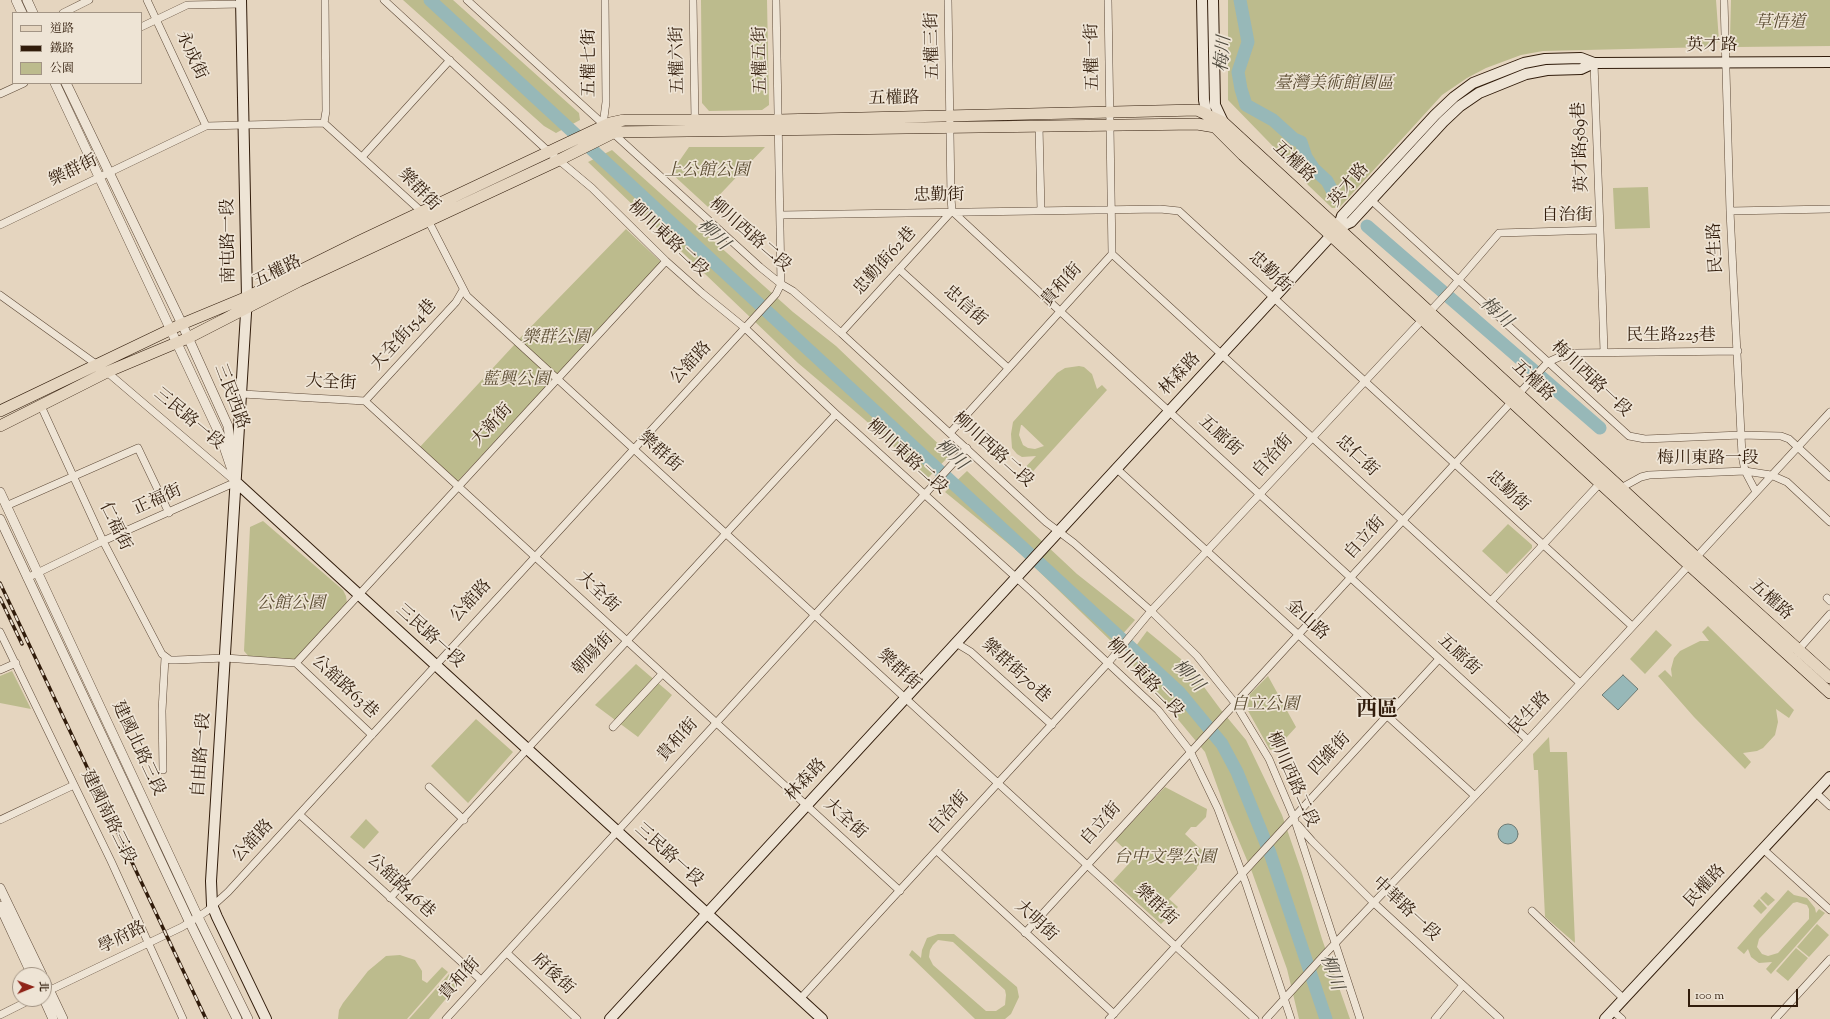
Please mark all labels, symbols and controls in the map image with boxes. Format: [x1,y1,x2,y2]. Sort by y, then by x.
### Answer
legend [12,12,142,84]
street label: 五權三街 [923,12,945,80]
park label: 草悟道 [1755,14,1805,34]
text: 道路 [50,20,74,38]
street label: 五權一街 [1083,23,1105,91]
street label: 五權六街 [668,26,690,94]
street label: 五權五街 [751,26,773,94]
street label: 永成街 [170,29,210,83]
street label: 五權七街 [581,29,601,97]
water label: 梅川 [1213,35,1237,73]
street label: 英才路 [1687,37,1737,57]
text: 鐵路 [50,40,74,58]
text: 公園 [50,60,74,78]
park label: 臺灣美術館園區 [1275,75,1393,95]
street label: 五權路 [868,89,920,111]
street label: 英才路589巷 [1570,101,1594,193]
street label: 五權路 [1267,138,1319,188]
street label: 樂群街 [47,152,101,192]
street label: 英才路 [1326,160,1374,212]
park label: 上公館公園 [665,162,749,182]
street label: 樂群街 [393,166,443,216]
street label: 忠勤街 [913,186,965,208]
street label: 柳川西路二段 [704,195,794,277]
street label: 南屯路一段 [219,198,241,284]
street label: 柳川東路二段 [623,198,711,282]
street label: 自治街 [1542,207,1592,227]
water label: 柳川 [691,216,733,256]
street label: 民生路 [1705,222,1729,274]
street label: 忠勤街62巷 [850,224,922,300]
street label: 忠勤街 [1243,248,1295,298]
street label: 五權路 [251,253,305,293]
street label: 貴和街 [1038,260,1088,312]
street label: 忠信街 [938,282,990,332]
water label: 梅川 [1474,294,1516,334]
street label: 大全街154巷 [368,296,442,376]
street label: 民生路225巷 [1626,327,1716,347]
park label: 樂群公園 [522,329,590,349]
street label: 公舘路 [667,338,717,390]
street label: 梅川西路一段 [1546,338,1634,422]
street label: 林森路 [1156,349,1206,401]
street label: 五權路 [1506,357,1558,407]
street label: 三民西路 [208,362,252,432]
park label: 藍興公園 [482,371,550,391]
street label: 大全街 [305,372,357,396]
street label: 三民路一段 [149,385,227,455]
street label: 大新街 [468,400,518,452]
street label: 柳川西路二段 [947,409,1037,493]
street label: 五廊街 [1193,412,1245,462]
street label: 柳川東路二段 [861,416,951,500]
street label: 樂群街 [633,428,685,478]
street label: 自治街 [1249,431,1299,483]
street label: 忠仁街 [1330,432,1382,482]
water label: 柳川 [929,436,971,476]
street label: 梅川東路一段 [1657,450,1759,470]
street label: 忠勤街 [1481,467,1533,517]
street label: 正福街 [131,481,185,521]
street label: 仁福街 [94,500,134,554]
street label: 自立街 [1341,513,1391,565]
street label: 大全街 [571,568,623,618]
street label: 公舘路 [447,576,497,628]
street label: 五權路 [1744,576,1796,626]
park label: 公館公園 [257,595,325,615]
street label: 金山路 [1280,596,1332,646]
street label: 三民路一段 [391,601,467,673]
street label: 朝陽街 [569,629,619,681]
street label: 五廊街 [1432,631,1484,681]
street label: 柳川東路二段 [1101,635,1187,723]
street label: 樂群街70巷 [977,636,1053,708]
street label: 樂群街 [872,646,924,696]
street label: 公舘路63巷 [307,652,381,724]
water label: 柳川 [1167,657,1207,697]
street label: 民生路 [1506,688,1556,740]
park label: 自立公園 [1231,696,1299,716]
street label: 建國北路三段 [106,698,168,800]
district label: 西區 [1356,698,1398,724]
street label: 自由路一段 [190,712,216,798]
street label: 貴和街 [654,715,704,767]
street label: 柳川西路二段 [1261,729,1321,831]
street label: 四維街 [1306,729,1356,781]
street label: 林森路 [782,755,832,807]
street label: 建國南路三段 [75,768,139,868]
street label: 自治街 [925,788,975,840]
street label: 大全街 [818,795,870,845]
street label: 自立街 [1077,799,1127,851]
street label: 公舘路 [229,816,279,868]
street label: 三民路一段 [630,820,706,892]
park label: 台中文學公園 [1114,849,1216,869]
street label: 公舘路46巷 [362,851,438,923]
street label: 民權路 [1681,861,1731,913]
street label: 中華路一段 [1367,874,1443,946]
street label: 樂群街 [1129,881,1181,931]
street label: 大明街 [1009,897,1061,947]
street label: 學府路 [96,918,150,960]
street label: 府後街 [526,950,578,1000]
water label: 柳川 [1314,952,1346,994]
street label: 貴和街 [436,954,486,1006]
north arrow [12,967,52,1007]
text: 北 [35,981,51,992]
scale bar [1690,981,1800,1007]
text: 100 m [1695,987,1724,1005]

